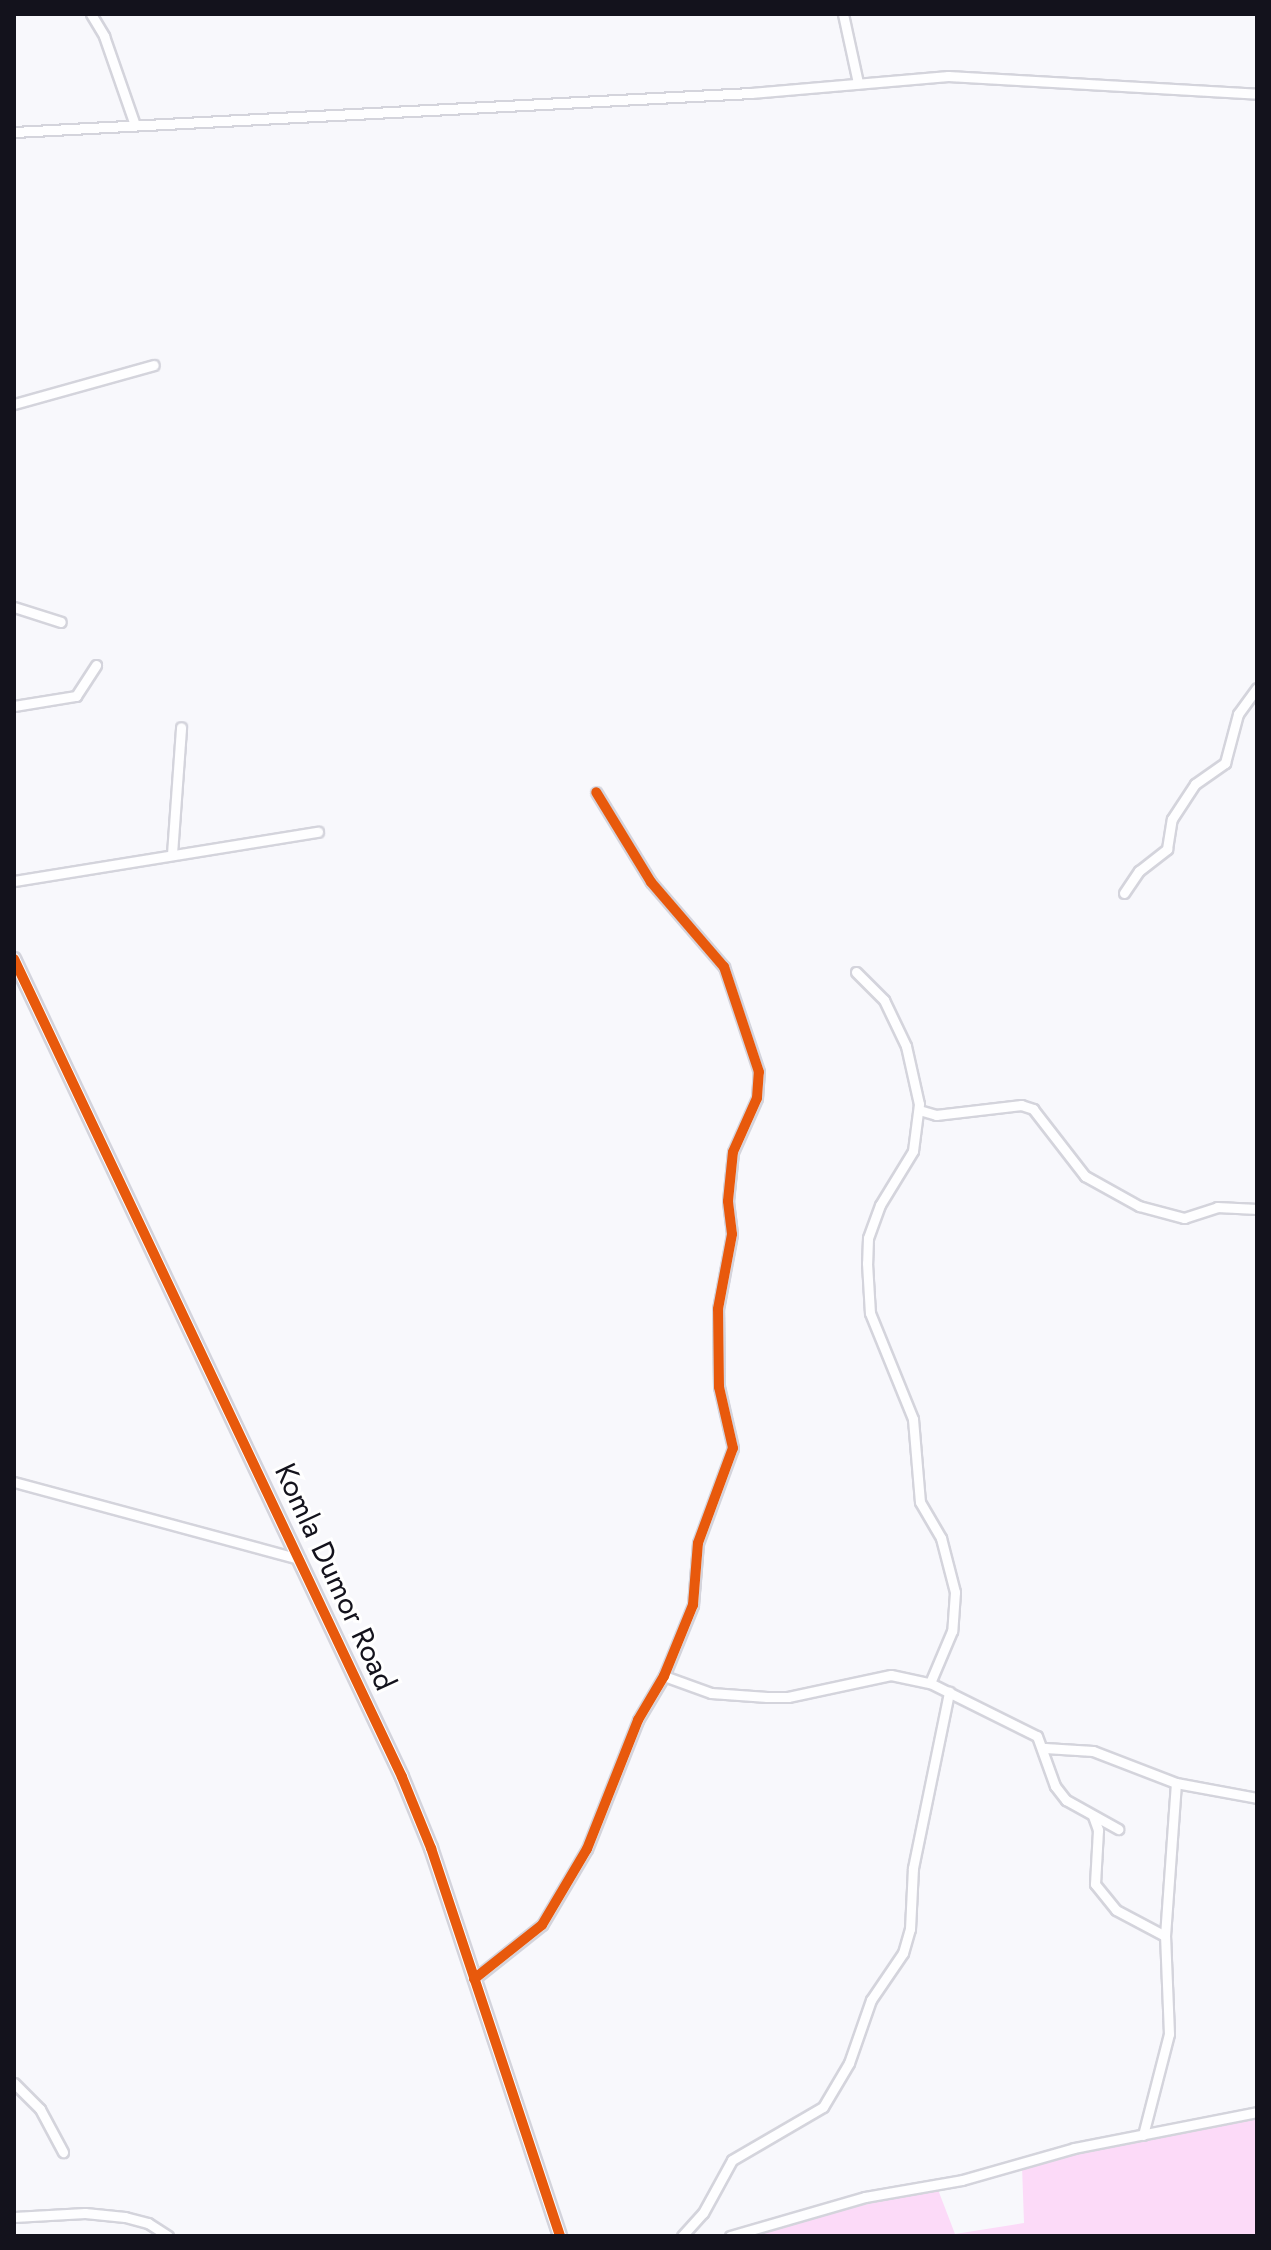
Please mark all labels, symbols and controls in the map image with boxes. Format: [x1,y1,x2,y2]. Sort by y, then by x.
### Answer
street label: Komla Dumor Road [267,1458,403,1696]

